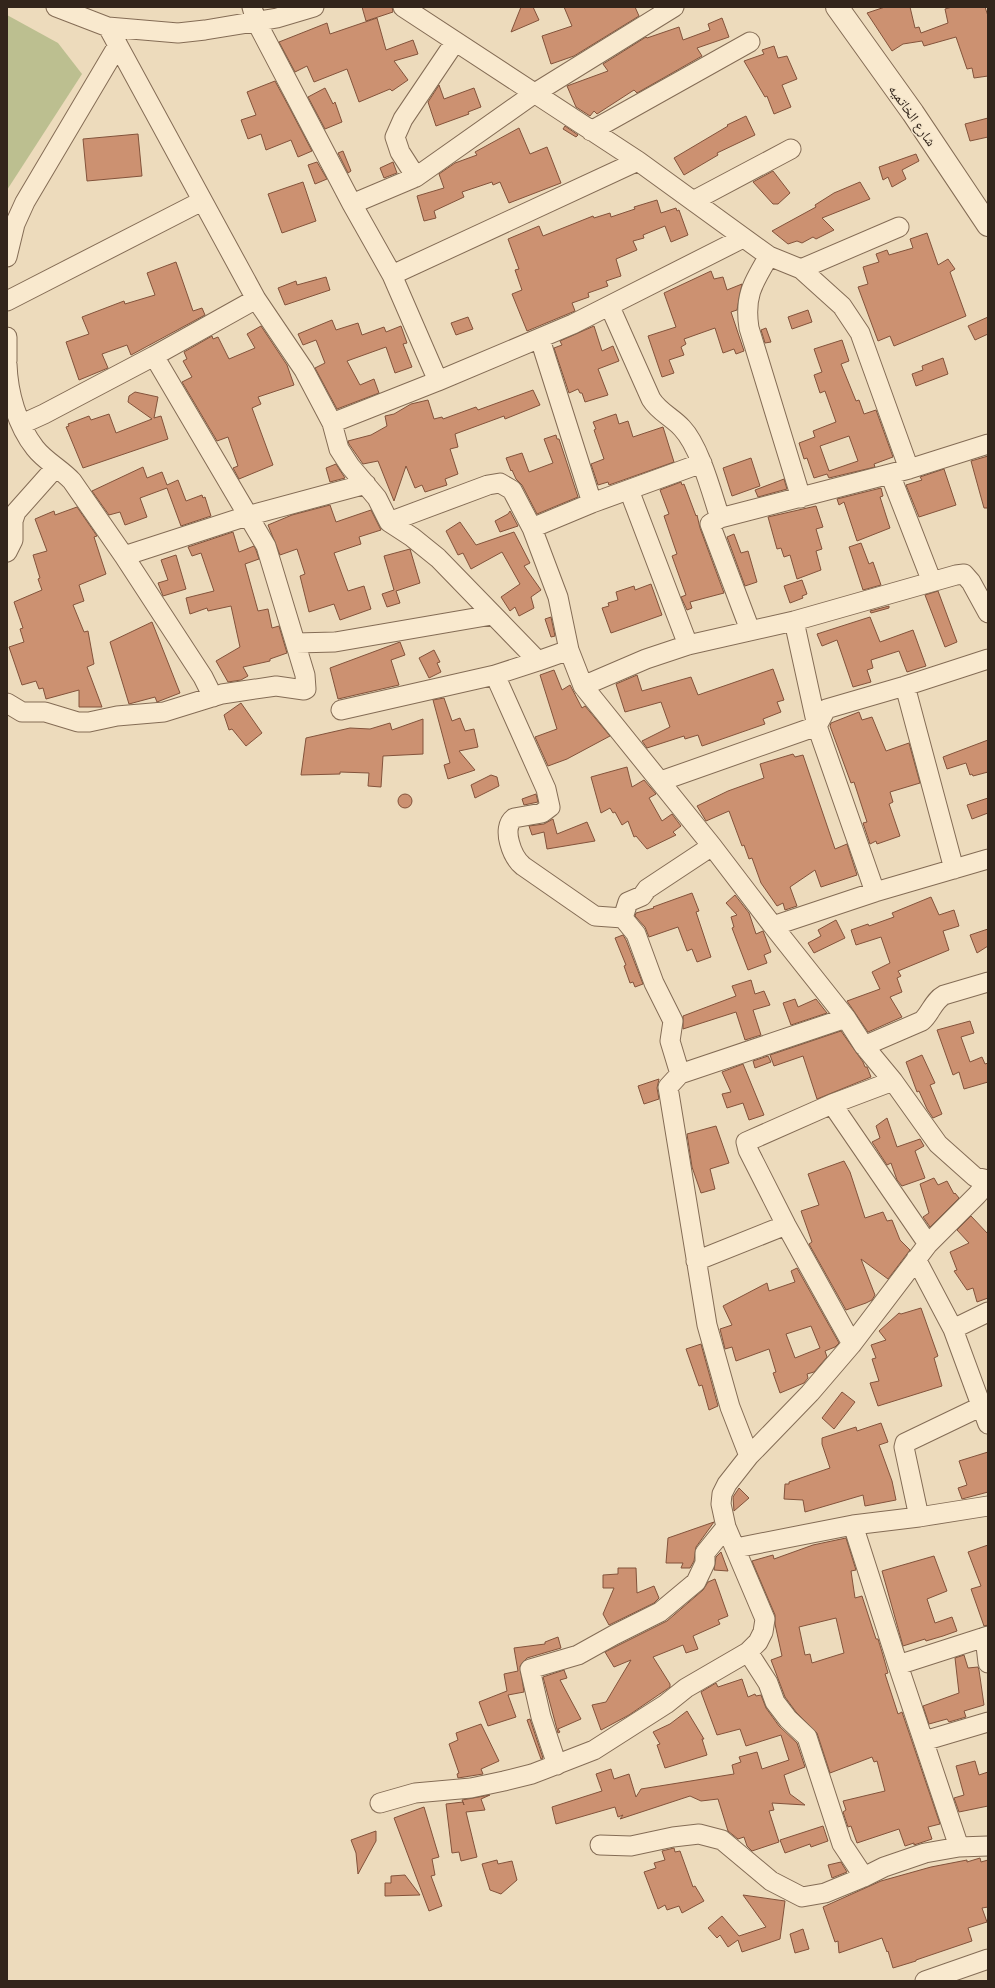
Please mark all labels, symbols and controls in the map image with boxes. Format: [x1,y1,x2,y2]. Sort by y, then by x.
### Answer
street label: شارع الخاتميه [884,80,941,150]

